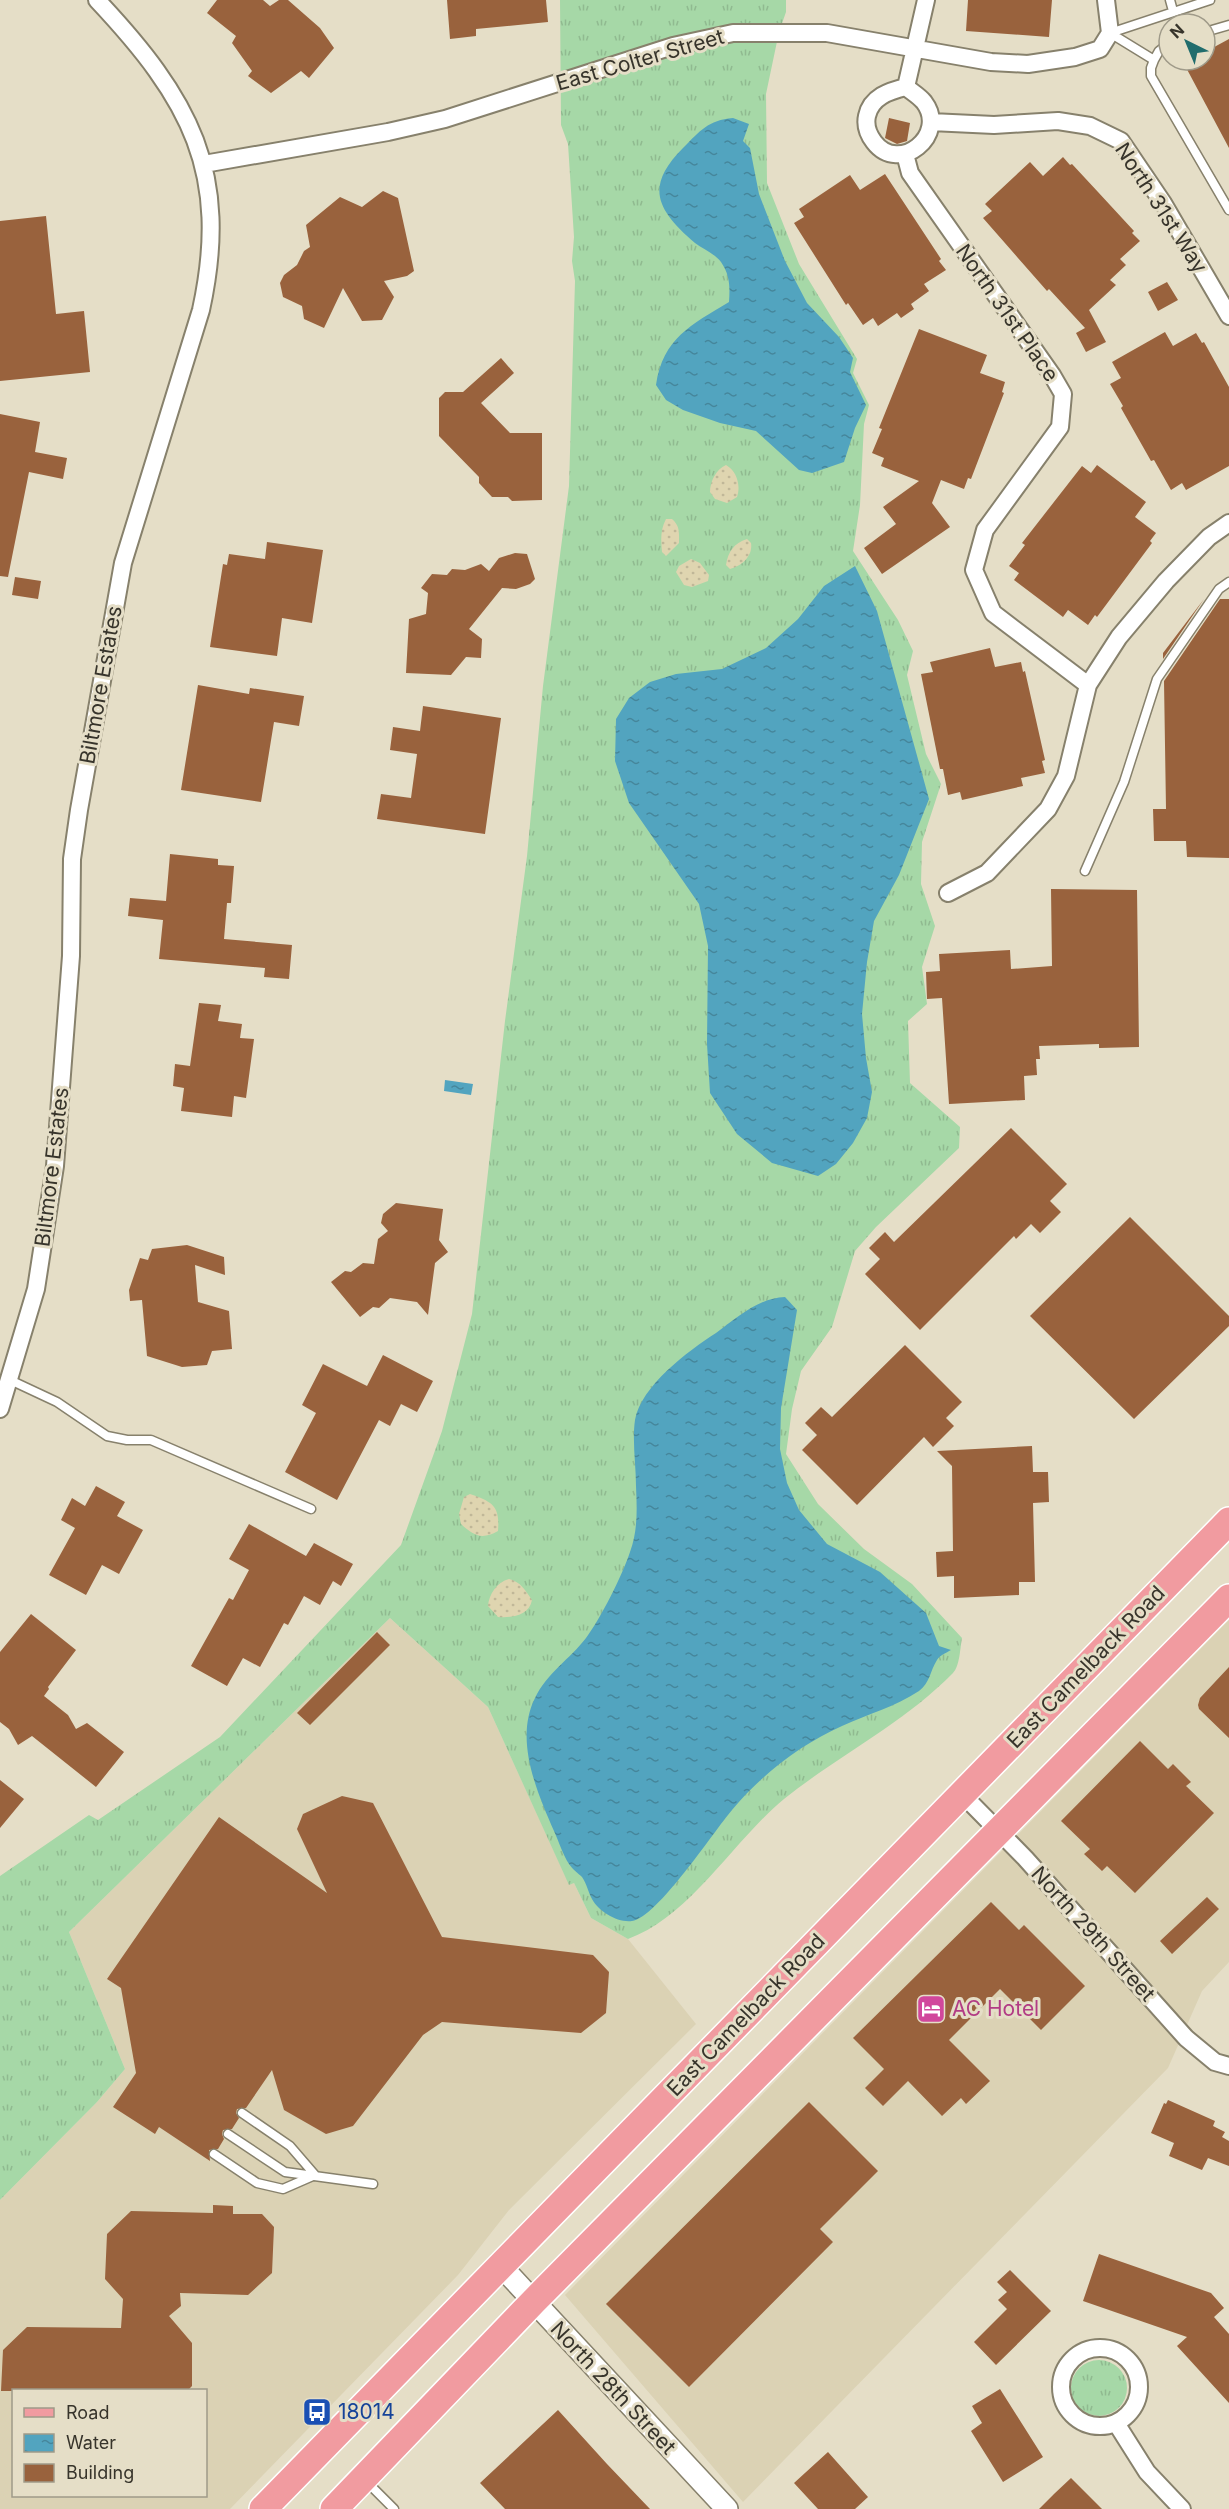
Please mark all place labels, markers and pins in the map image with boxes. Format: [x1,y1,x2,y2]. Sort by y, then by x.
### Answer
hotel icon: AC Hotel [915,1993,947,2025]
place label: AC Hotel [952,1996,1039,2021]
bus stop icon: 18014 [301,2396,333,2428]
place label: 18014 [338,2399,395,2424]

